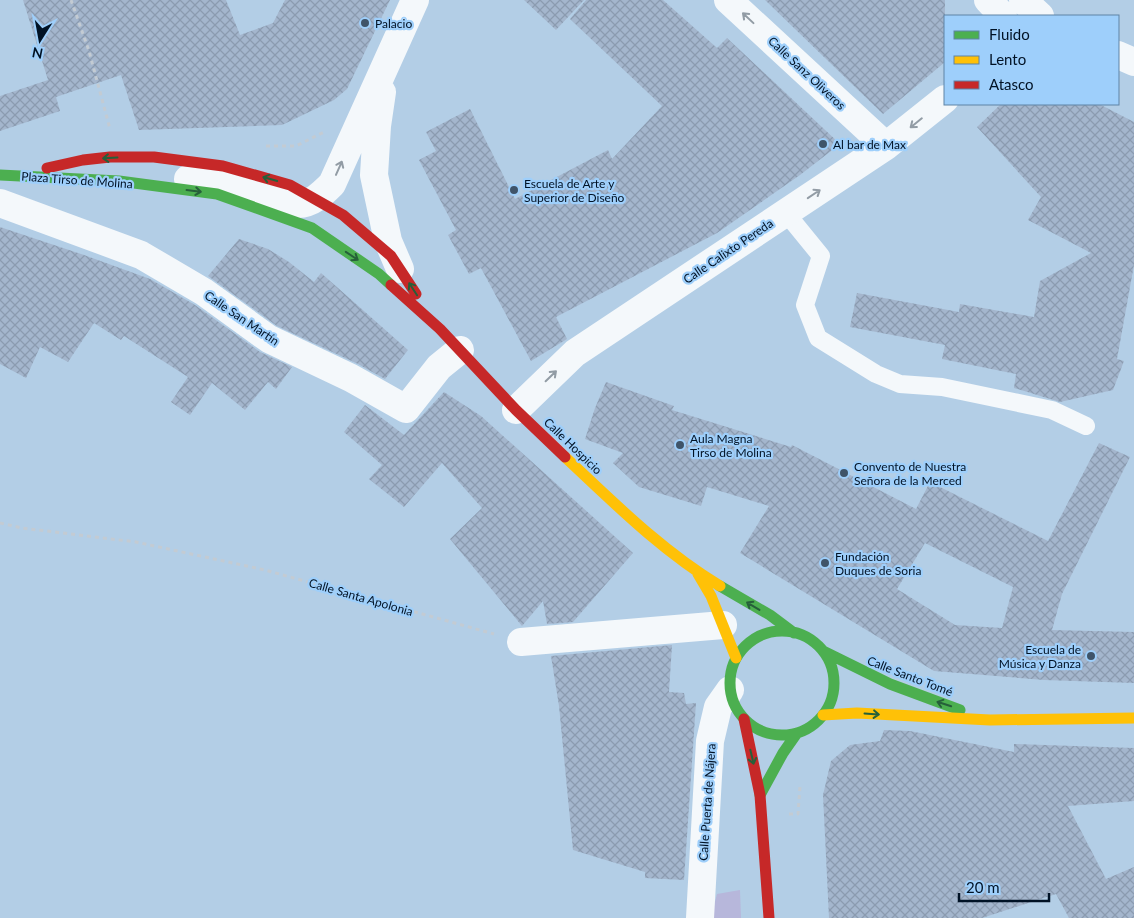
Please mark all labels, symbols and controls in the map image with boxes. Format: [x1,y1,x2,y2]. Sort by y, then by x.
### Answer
one-way arrow [741,12,754,24]
north arrow [15,15,65,65]
legend [944,15,1119,105]
place label: Palacio [375,16,412,31]
marker: Palacio [359,17,371,29]
text: Fluido [989,25,1030,43]
street label: Calle Sanz Oliveros [765,33,849,113]
text: N [31,44,44,63]
text: Lento [989,50,1026,68]
text: Atasco [989,75,1034,93]
one-way arrow [910,117,923,128]
place label: Al bar de Max [833,137,906,152]
marker: Al bar de Max [817,138,829,150]
one-way arrow [102,153,118,162]
one-way arrow [334,161,344,176]
street label: Plaza Tirso de Molina [21,169,133,191]
one-way arrow [262,174,278,184]
place label: Escuela de Arte y Superior de Diseño [524,176,625,205]
marker: Escuela de Arte y Superior de Diseño [508,184,520,196]
one-way arrow [185,186,201,196]
one-way arrow [807,189,821,199]
street label: Calle Calixto Pereda [680,215,776,287]
one-way arrow [345,251,359,261]
one-way arrow [408,282,418,296]
street label: Calle San Martín [202,288,282,348]
one-way arrow [545,370,557,382]
street label: Calle Hospicio [541,415,605,478]
place label: Aula Magna Tirso de Molina [690,431,772,460]
marker: Aula Magna Tirso de Molina [674,439,686,451]
place label: Convento de Nuestra Señora de la Merced [854,459,966,488]
marker: Convento de Nuestra Señora de la Merced [838,467,850,479]
place label: Fundación Duques de Soria [835,549,921,578]
marker: Fundación Duques de Soria [819,557,831,569]
street label: Calle Santa Apolonia [307,575,415,619]
one-way arrow [747,600,761,610]
place label: Escuela de Música y Danza [999,642,1081,671]
marker: Escuela de Música y Danza [1085,650,1097,662]
street label: Calle Santo Tomé [865,653,955,699]
one-way arrow [936,699,952,709]
one-way arrow [864,709,880,719]
street label: Calle Puerta de Nájera [695,743,719,861]
one-way arrow [748,748,757,764]
scale bar [959,870,1049,902]
text: 20 m [966,878,1000,896]

